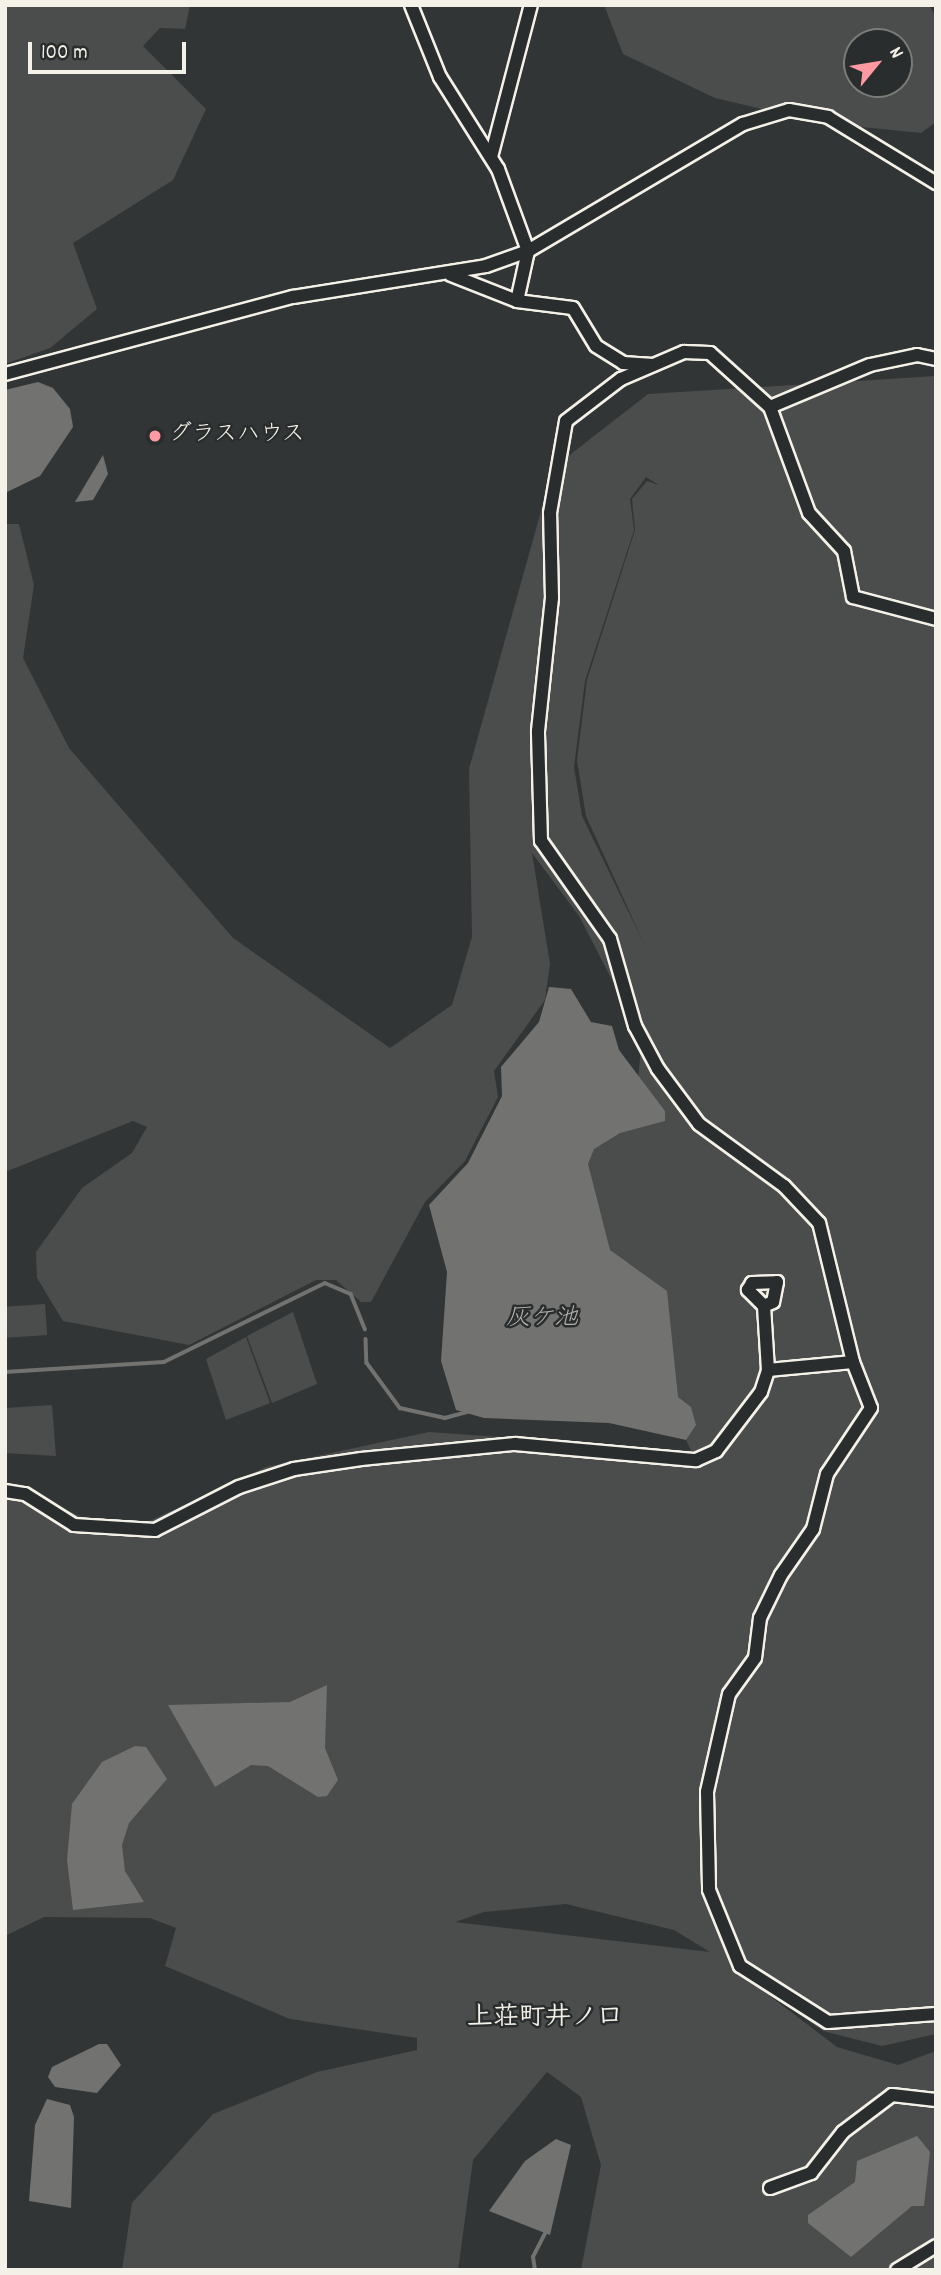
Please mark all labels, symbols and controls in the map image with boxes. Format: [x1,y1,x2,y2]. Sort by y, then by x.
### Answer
scale bar [32,28,189,72]
north arrow [843,28,913,98]
text: 100 m [41,39,88,69]
text: N [881,42,909,64]
place label: グラスハウス [169,422,307,450]
marker: グラスハウス [147,428,163,444]
water label: 灰ケ池 [506,1306,578,1334]
district label: 上荘町井ノ口 [467,2003,623,2035]

